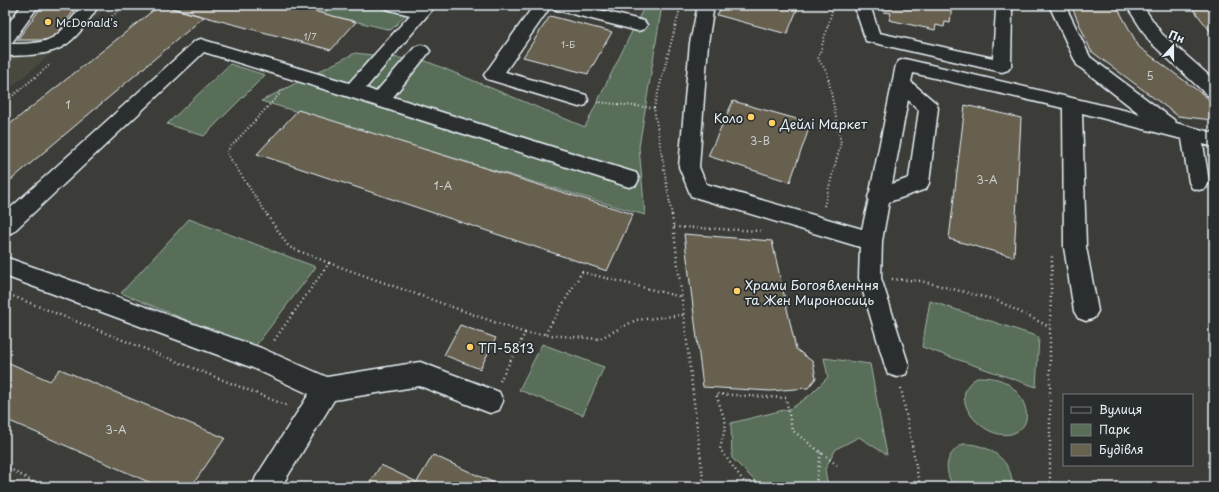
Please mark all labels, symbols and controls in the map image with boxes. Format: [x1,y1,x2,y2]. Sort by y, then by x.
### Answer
place label: McDonald's [56,14,118,31]
marker: McDonald's [43,17,53,27]
text: Пн [1166,25,1187,47]
north arrow [1153,26,1193,66]
house number: 1/7 [303,29,317,43]
house number: 1-Б [561,37,575,51]
house number: 5 [1146,67,1154,84]
house number: 1 [66,96,71,113]
place label: Коло [714,108,743,127]
marker: Коло [746,112,756,122]
place label: Дейлі Маркет [779,114,868,133]
marker: Дейлі Маркет [767,118,777,128]
house number: 3-В [750,132,770,149]
house number: 3-А [977,171,998,188]
house number: 1-А [434,177,453,194]
place label: Храми Богоявленння та Жен Мироносиць [745,275,879,309]
marker: Храми Богоявленння та Жен Мироносиць [732,286,742,296]
place label: ТП-5813 [478,338,534,357]
marker: ТП-5813 [465,342,475,352]
legend [1063,394,1193,466]
text: Вулиця [1099,400,1142,418]
text: Парк [1099,420,1131,438]
house number: 3-А [106,421,127,438]
text: Будівля [1099,440,1144,458]

